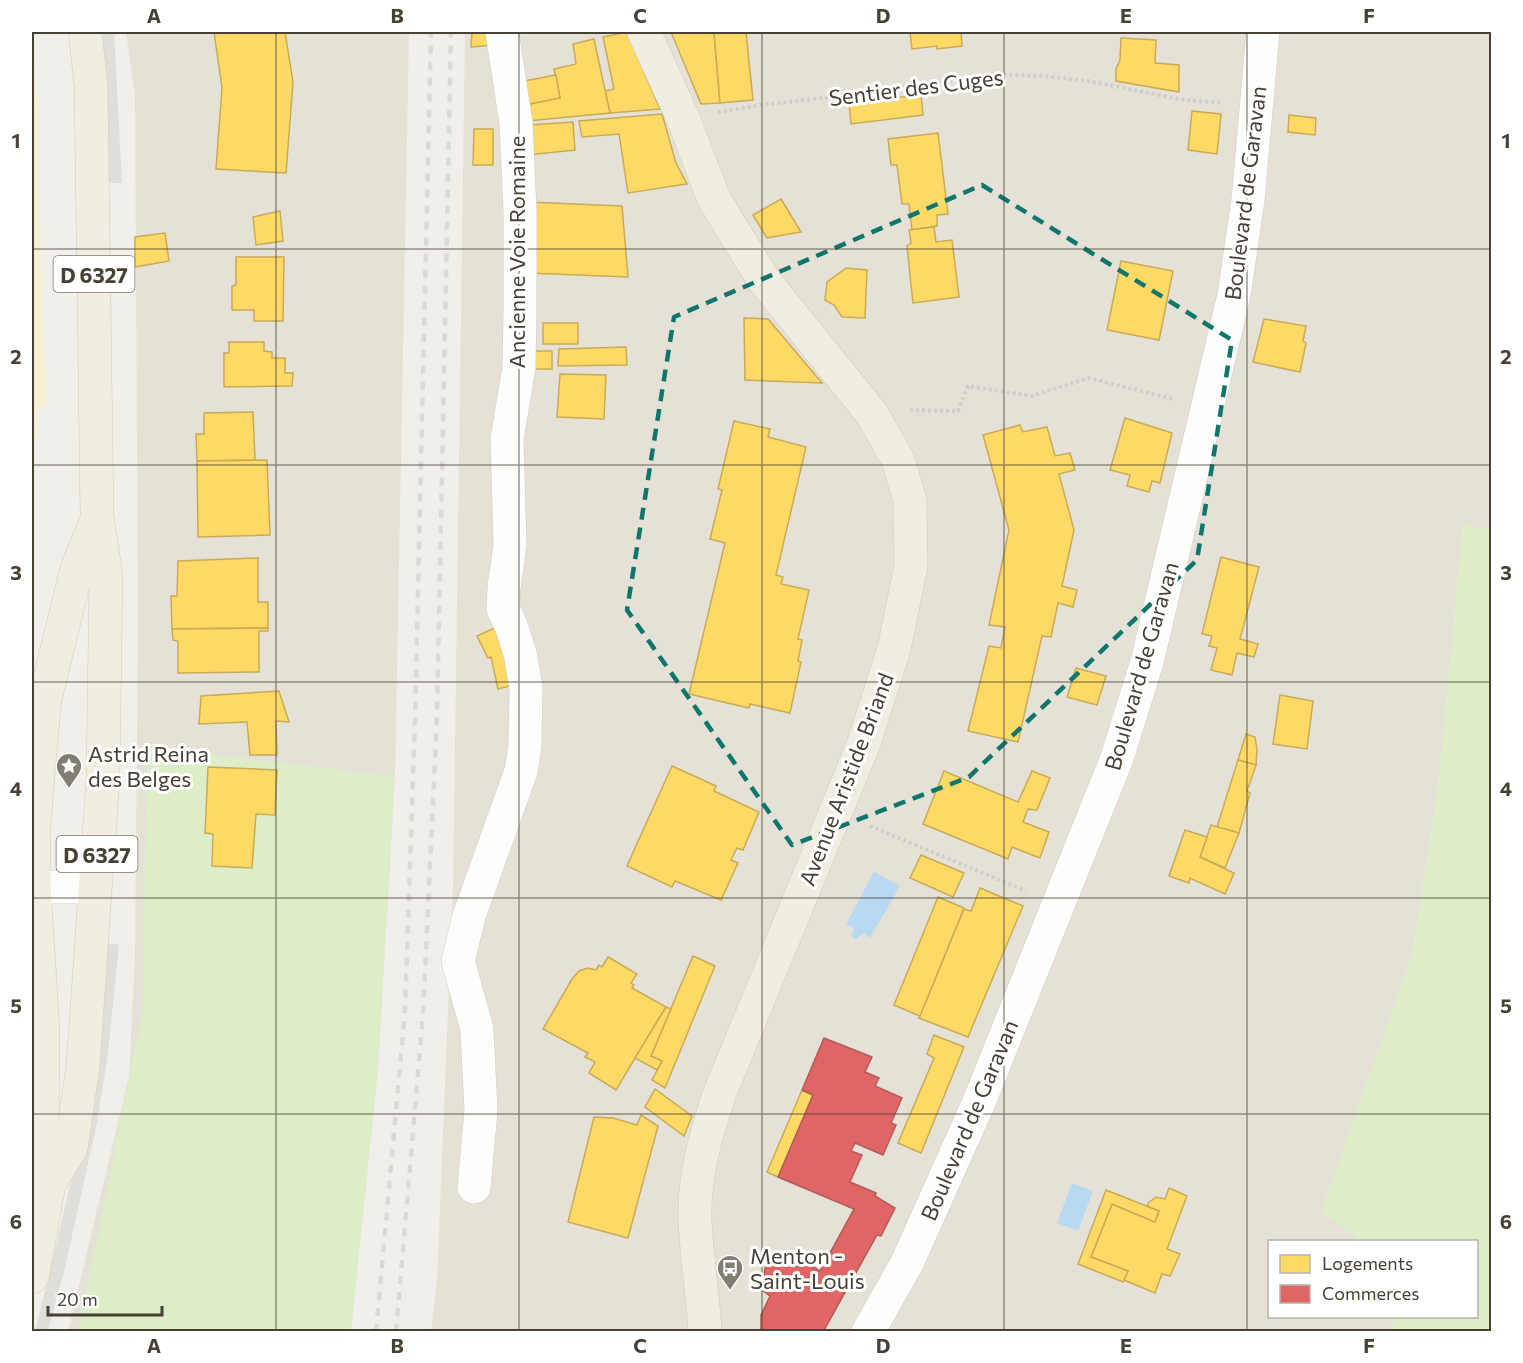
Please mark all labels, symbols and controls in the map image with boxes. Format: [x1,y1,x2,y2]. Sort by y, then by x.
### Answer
text: A [147,3,161,27]
text: B [390,3,404,27]
text: C [633,3,647,27]
text: D [876,3,890,27]
text: E [1120,3,1132,27]
text: F [1363,3,1375,27]
street label: Sentier des Cuges [827,63,1005,111]
street label: Boulevard de Garavan [1218,84,1272,302]
text: 1 [11,128,21,152]
text: 1 [1501,128,1511,152]
street label: Ancienne Voie Romaine [503,136,530,368]
road number: D 6327 [54,256,134,292]
text: 2 [10,344,22,368]
text: 2 [1500,344,1512,368]
street label: Boulevard de Garavan [1098,559,1184,773]
text: 3 [10,560,22,584]
text: 3 [1500,560,1512,584]
street label: Avenue Aristide Briand [793,669,899,889]
place label: Astrid Reina des Belges [88,740,209,792]
place icon: Astrid Reina des Belges [54,751,84,789]
text: 4 [10,776,22,800]
text: 4 [1500,776,1512,800]
road number: D 6327 [57,836,138,872]
text: 5 [10,993,22,1017]
text: 5 [1500,993,1512,1017]
street label: Boulevard de Garavan [914,1015,1024,1225]
text: 6 [10,1209,22,1233]
text: 6 [1500,1209,1512,1233]
legend [1268,1240,1478,1318]
place label: Menton - Saint-Louis [750,1242,865,1294]
text: Logements [1322,1252,1413,1274]
bus stop icon: Menton - Saint-Louis [715,1253,745,1291]
scale bar [48,1279,162,1317]
text: Commerces [1322,1282,1419,1304]
text: 20 m [57,1288,98,1310]
text: A [147,1333,161,1357]
text: B [390,1333,404,1357]
text: C [633,1333,647,1357]
text: D [876,1333,890,1357]
text: E [1120,1333,1132,1357]
text: F [1363,1333,1375,1357]

